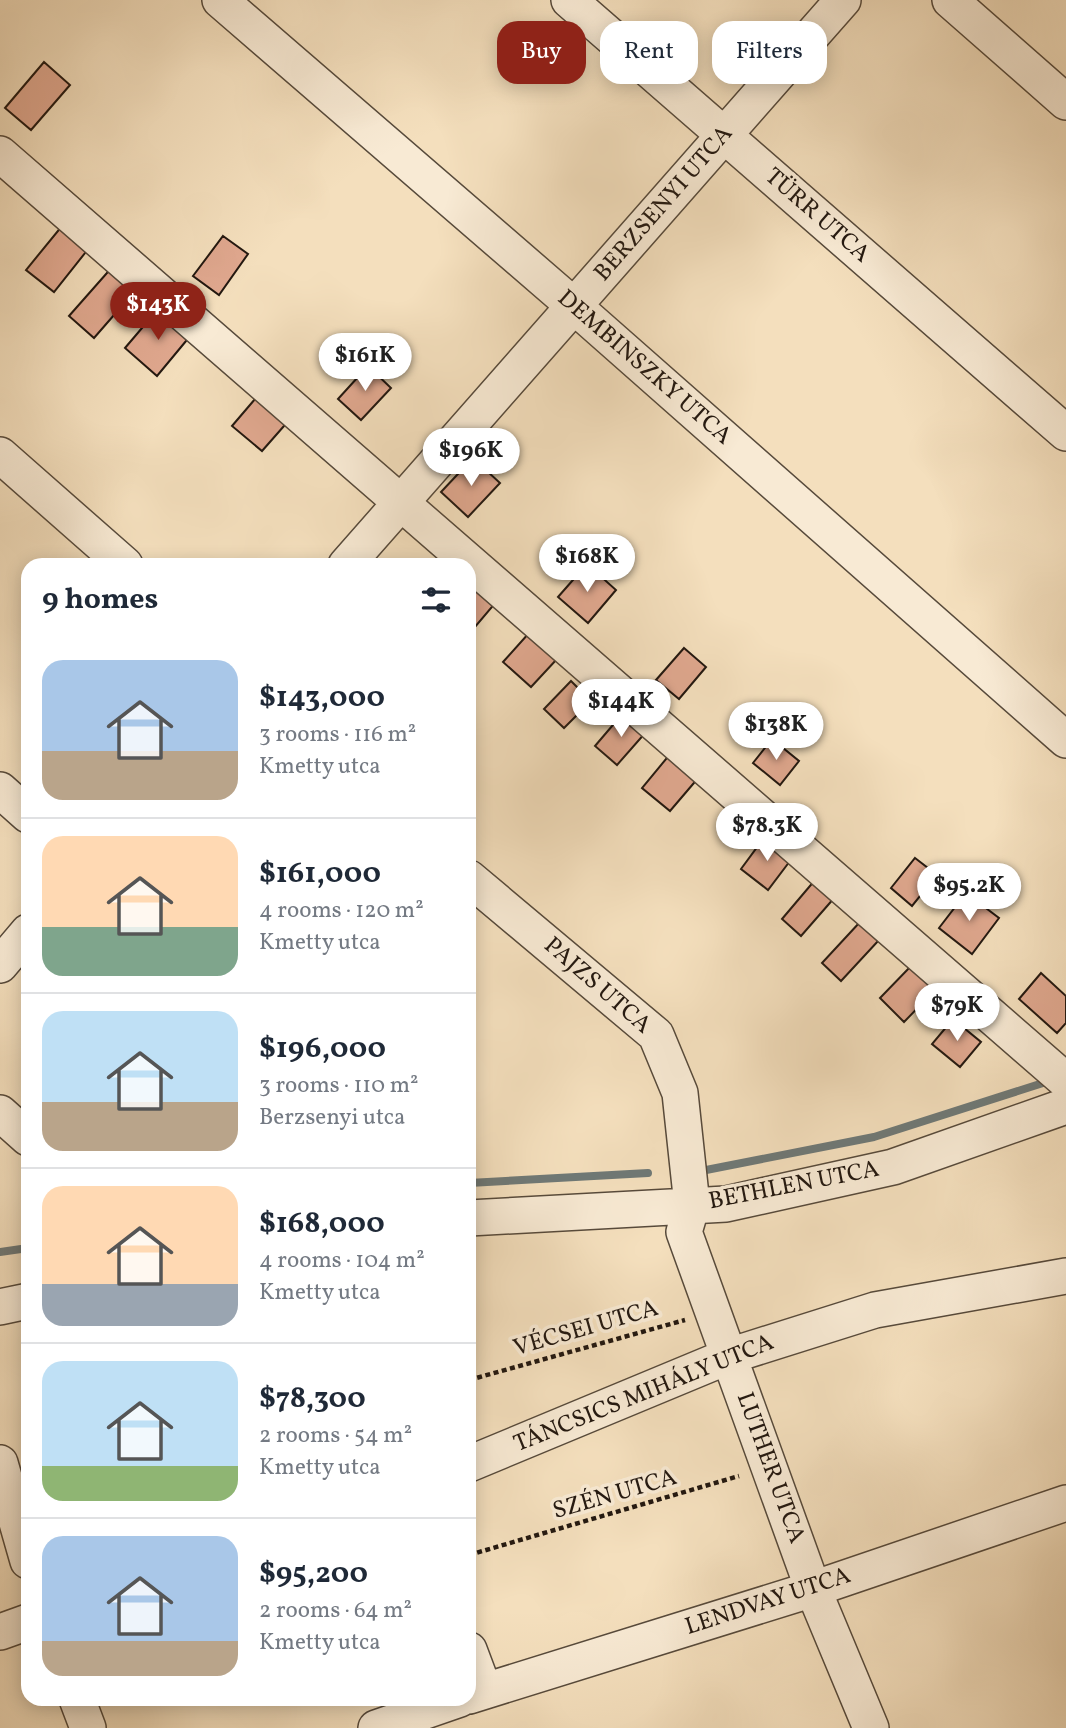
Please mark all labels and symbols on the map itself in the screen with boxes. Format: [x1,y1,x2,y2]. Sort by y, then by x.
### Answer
street label: BERZSENYI UTCA [587,118,741,289]
street label: TÜRR UTCA [757,161,877,272]
pin: $143K [109,282,207,342]
street label: DEMBINSZKY UTCA [549,283,739,454]
pin: $161K [316,334,414,393]
pin: $196K [422,428,520,488]
pin: $168K [538,534,636,594]
pin: $144K [572,680,670,739]
pin: $138K [727,702,825,762]
pin: $78.3K [710,804,824,863]
pin: $95.2K [912,864,1026,923]
street label: PAJZS UTCA [536,930,658,1042]
pin: $79K [916,984,998,1043]
street label: BETHLEN UTCA [706,1153,882,1219]
street label: VÉCSEI UTCA [509,1292,663,1366]
street label: TÁNCSICS MIHÁLY UTCA [509,1326,779,1462]
street label: LUTHER UTCA [727,1388,813,1549]
street label: SZÉN UTCA [549,1461,681,1529]
street label: LENDVAY UTCA [681,1559,855,1645]

